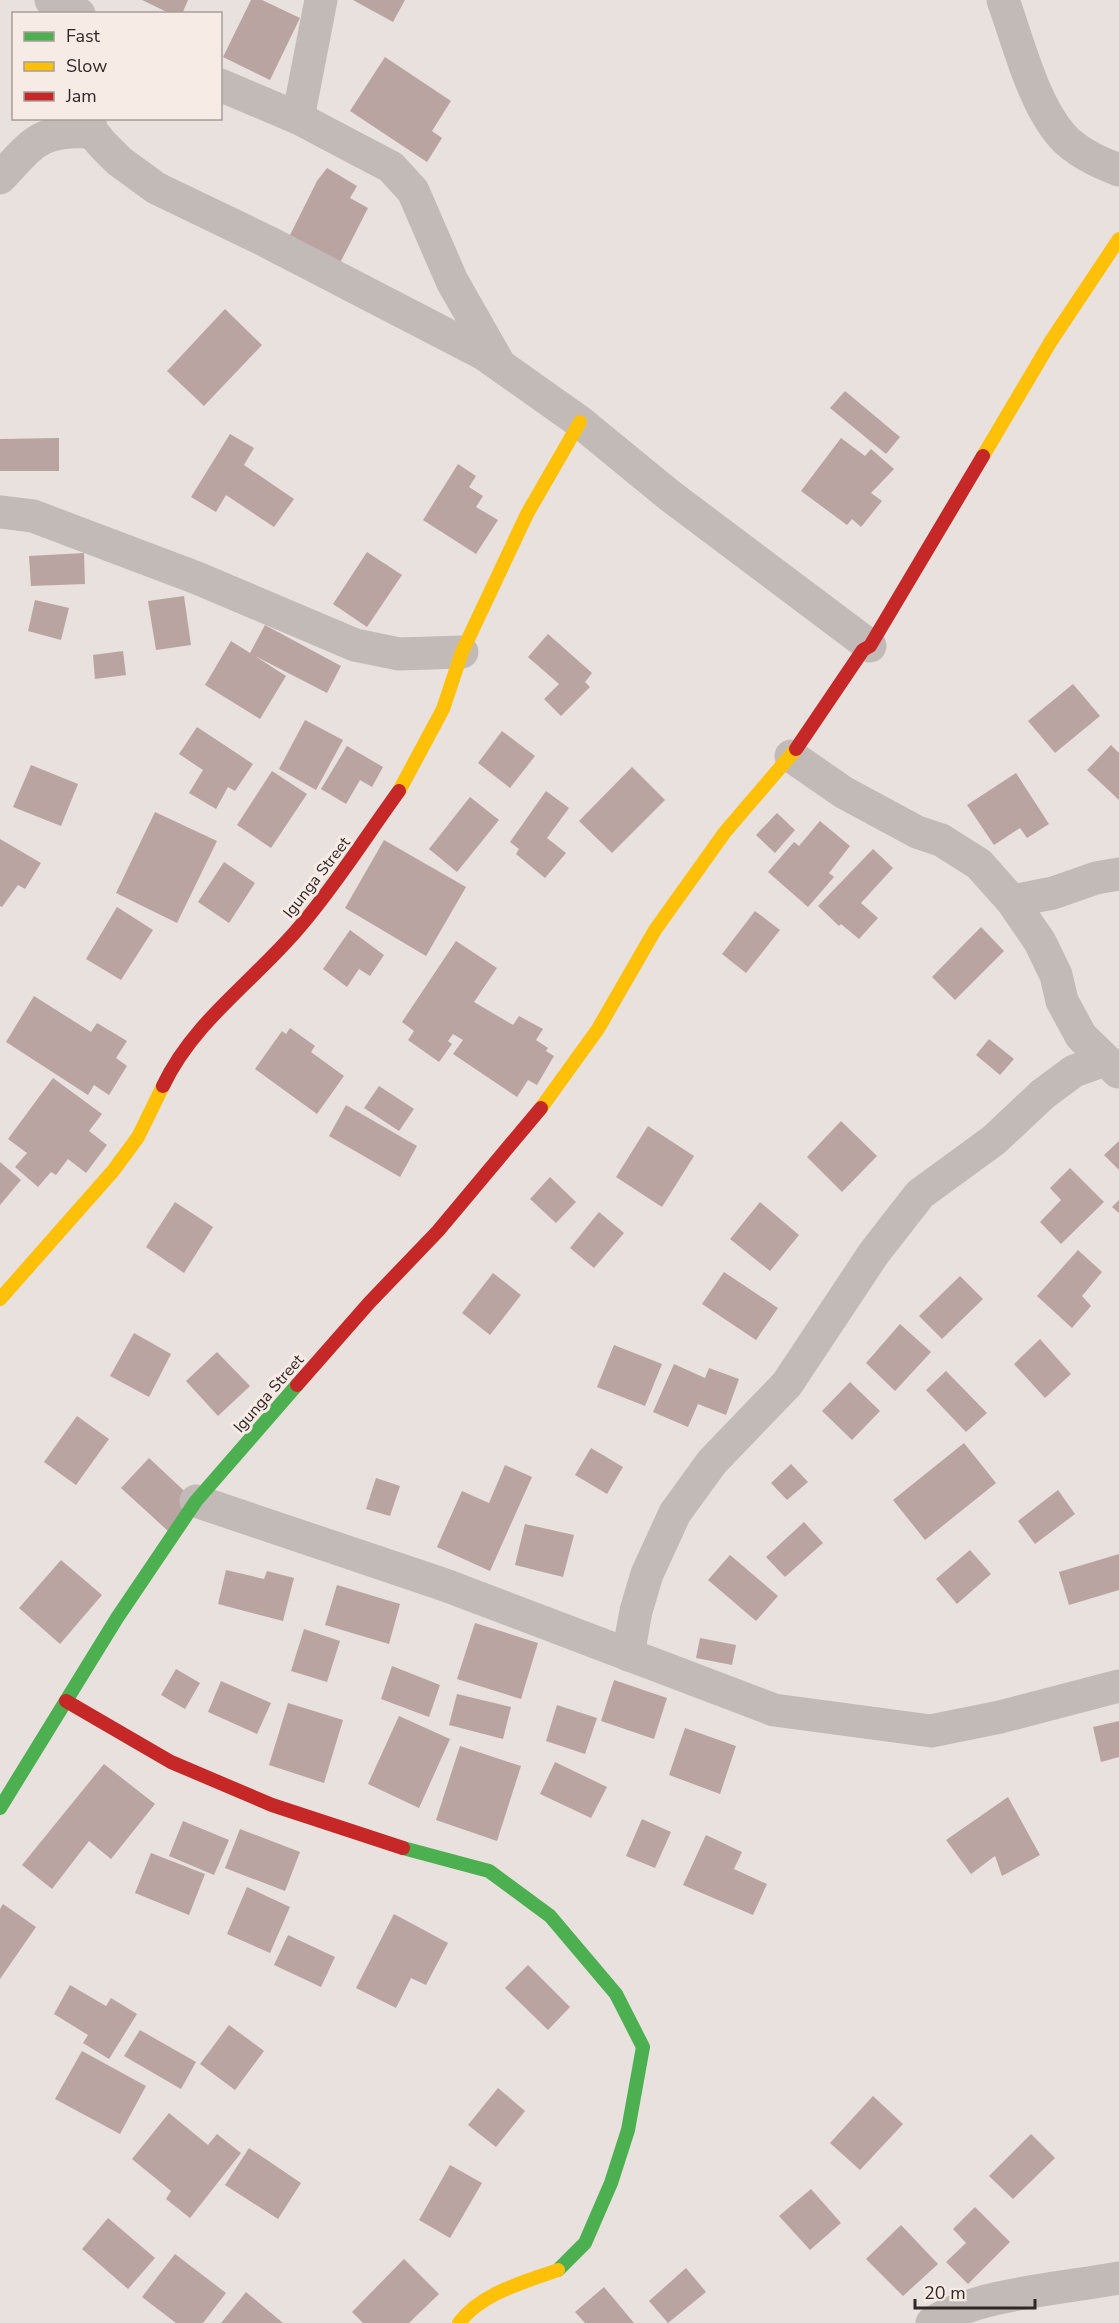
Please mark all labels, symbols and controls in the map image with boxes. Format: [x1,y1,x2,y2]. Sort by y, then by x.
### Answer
legend [12,12,222,120]
text: Fast [66,24,101,48]
text: Slow [66,54,107,78]
text: Jam [65,84,97,108]
street label: Igunga Street [278,832,356,923]
street label: Igunga Street [229,1349,309,1438]
scale bar [915,2272,1035,2310]
text: 20 m [924,2281,966,2305]

